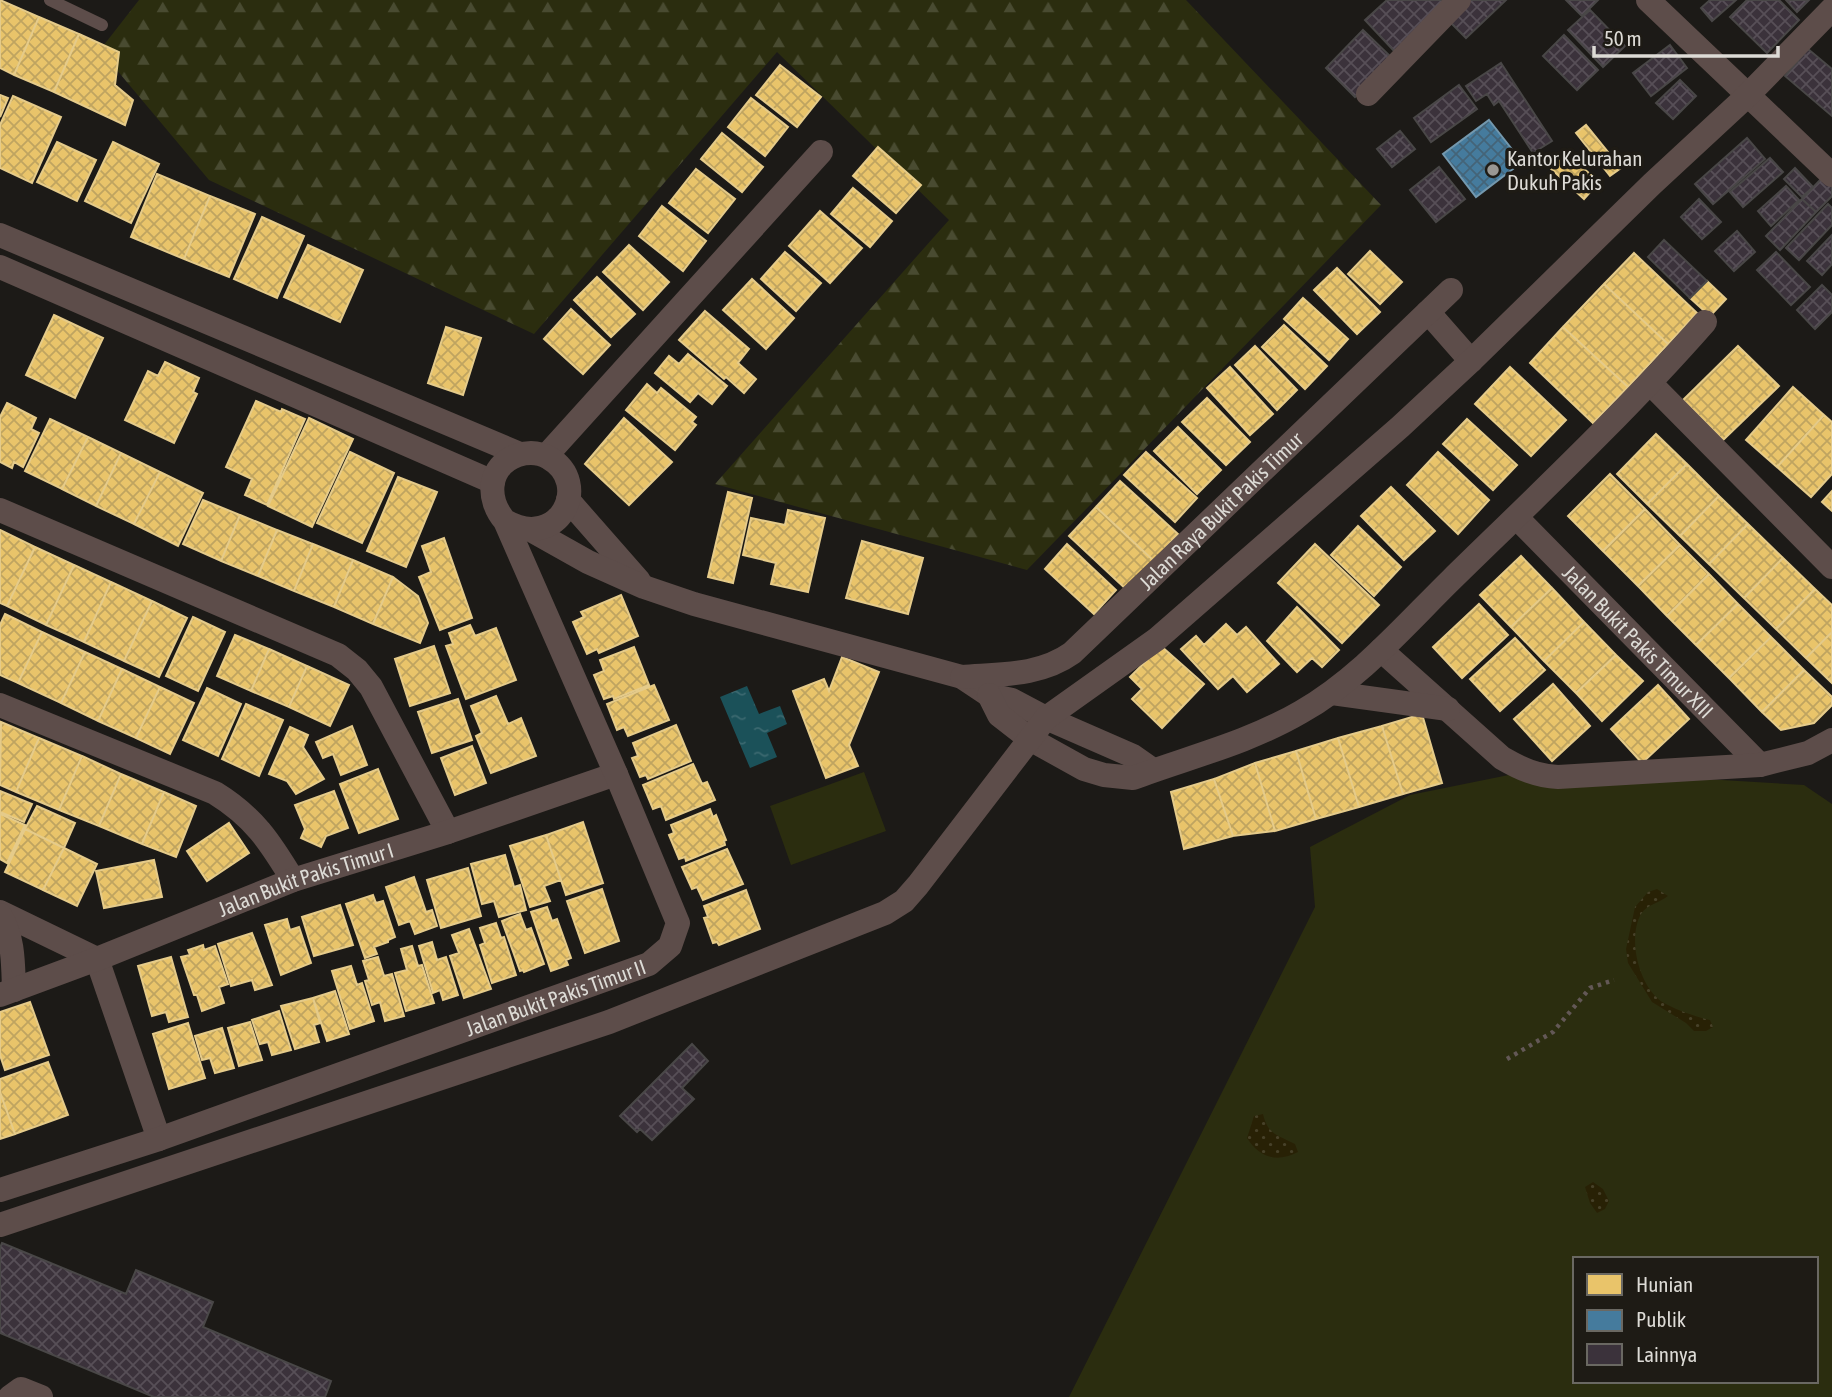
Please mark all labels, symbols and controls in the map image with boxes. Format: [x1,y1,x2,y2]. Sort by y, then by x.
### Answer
scale bar [1594,14,1778,58]
text: 50 m [1604,26,1642,50]
place label: Kantor Kelurahan Dukuh Pakis [1507,146,1642,194]
marker: Kantor Kelurahan Dukuh Pakis [1485,162,1501,178]
street label: Jalan Raya Bukit Pakis Timur [1134,426,1308,595]
street label: Jalan Bukit Pakis Timur XIII [1558,560,1719,723]
street label: Jalan Bukit Pakis Timur I [214,838,396,921]
street label: Jalan Bukit Pakis Timur II [462,954,649,1041]
legend [1573,1257,1818,1383]
text: Hunian [1636,1272,1693,1296]
text: Publik [1636,1307,1686,1331]
text: Lainnya [1636,1342,1697,1366]

